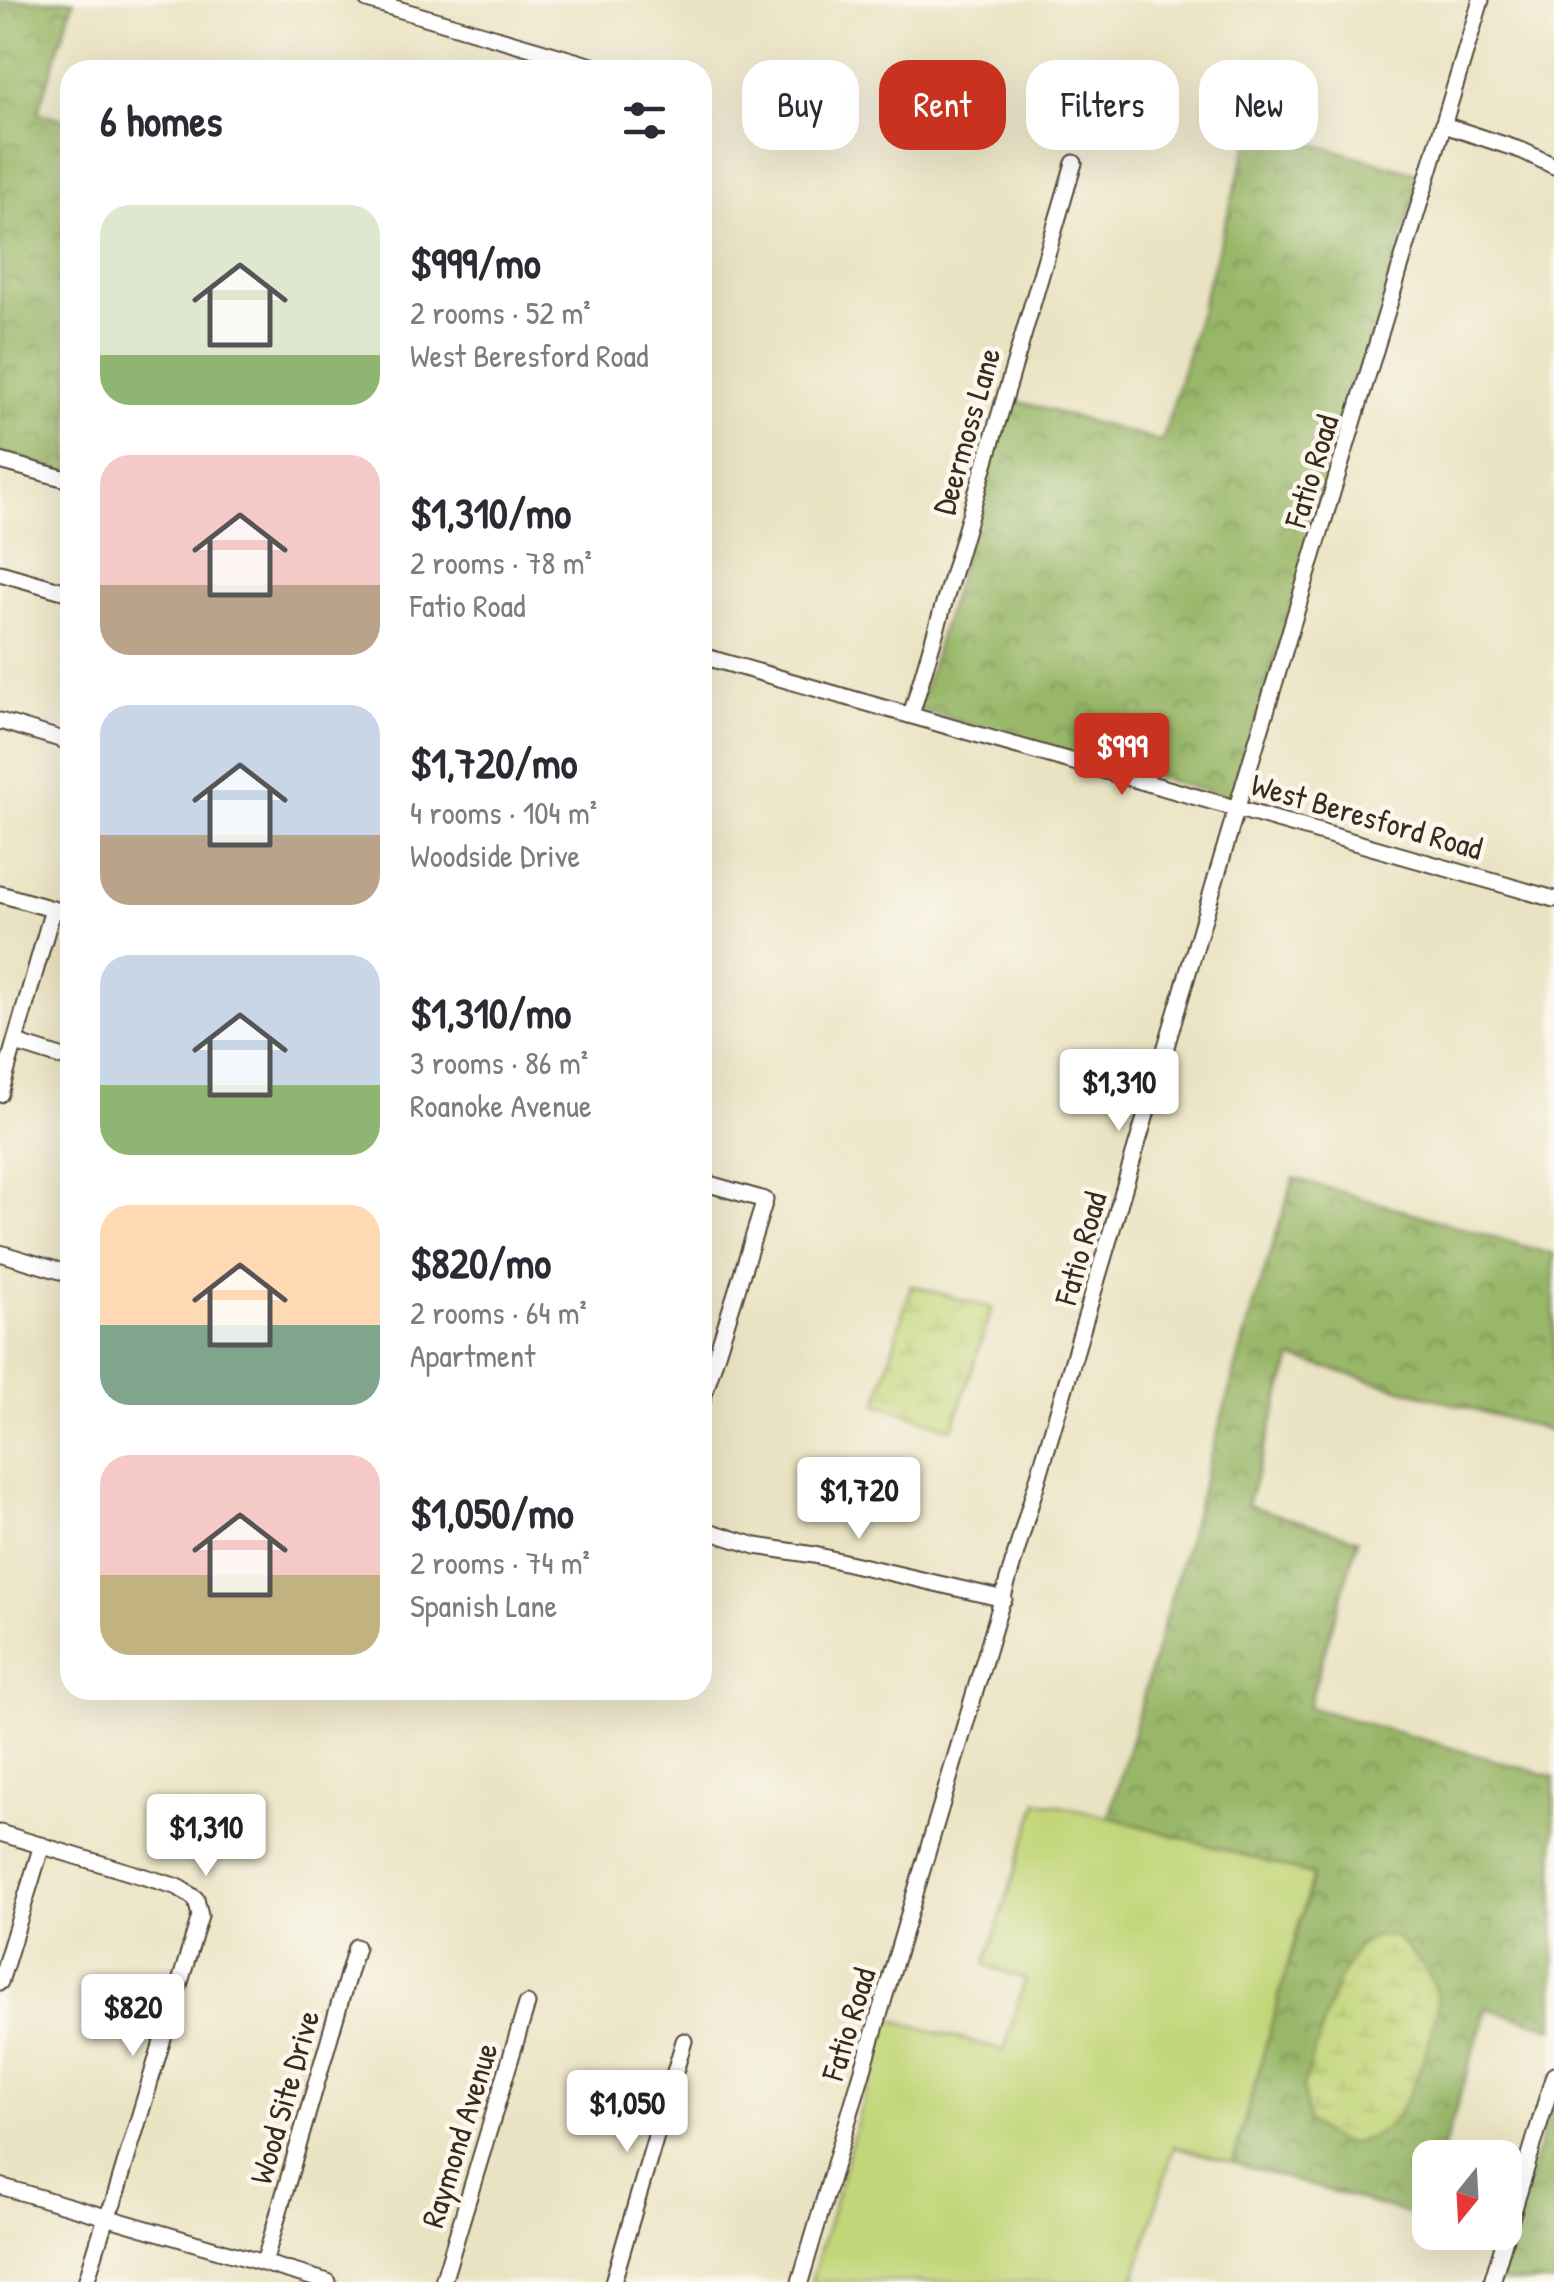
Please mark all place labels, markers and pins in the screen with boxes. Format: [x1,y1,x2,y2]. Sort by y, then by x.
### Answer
pin: $999 [1063,713,1181,798]
pin: $1,310 [1038,1049,1200,1134]
pin: $1,720 [778,1457,940,1542]
pin: $1,310 [125,1794,287,1879]
pin: $820 [74,1974,192,2059]
pin: $1,050 [546,2070,708,2155]

